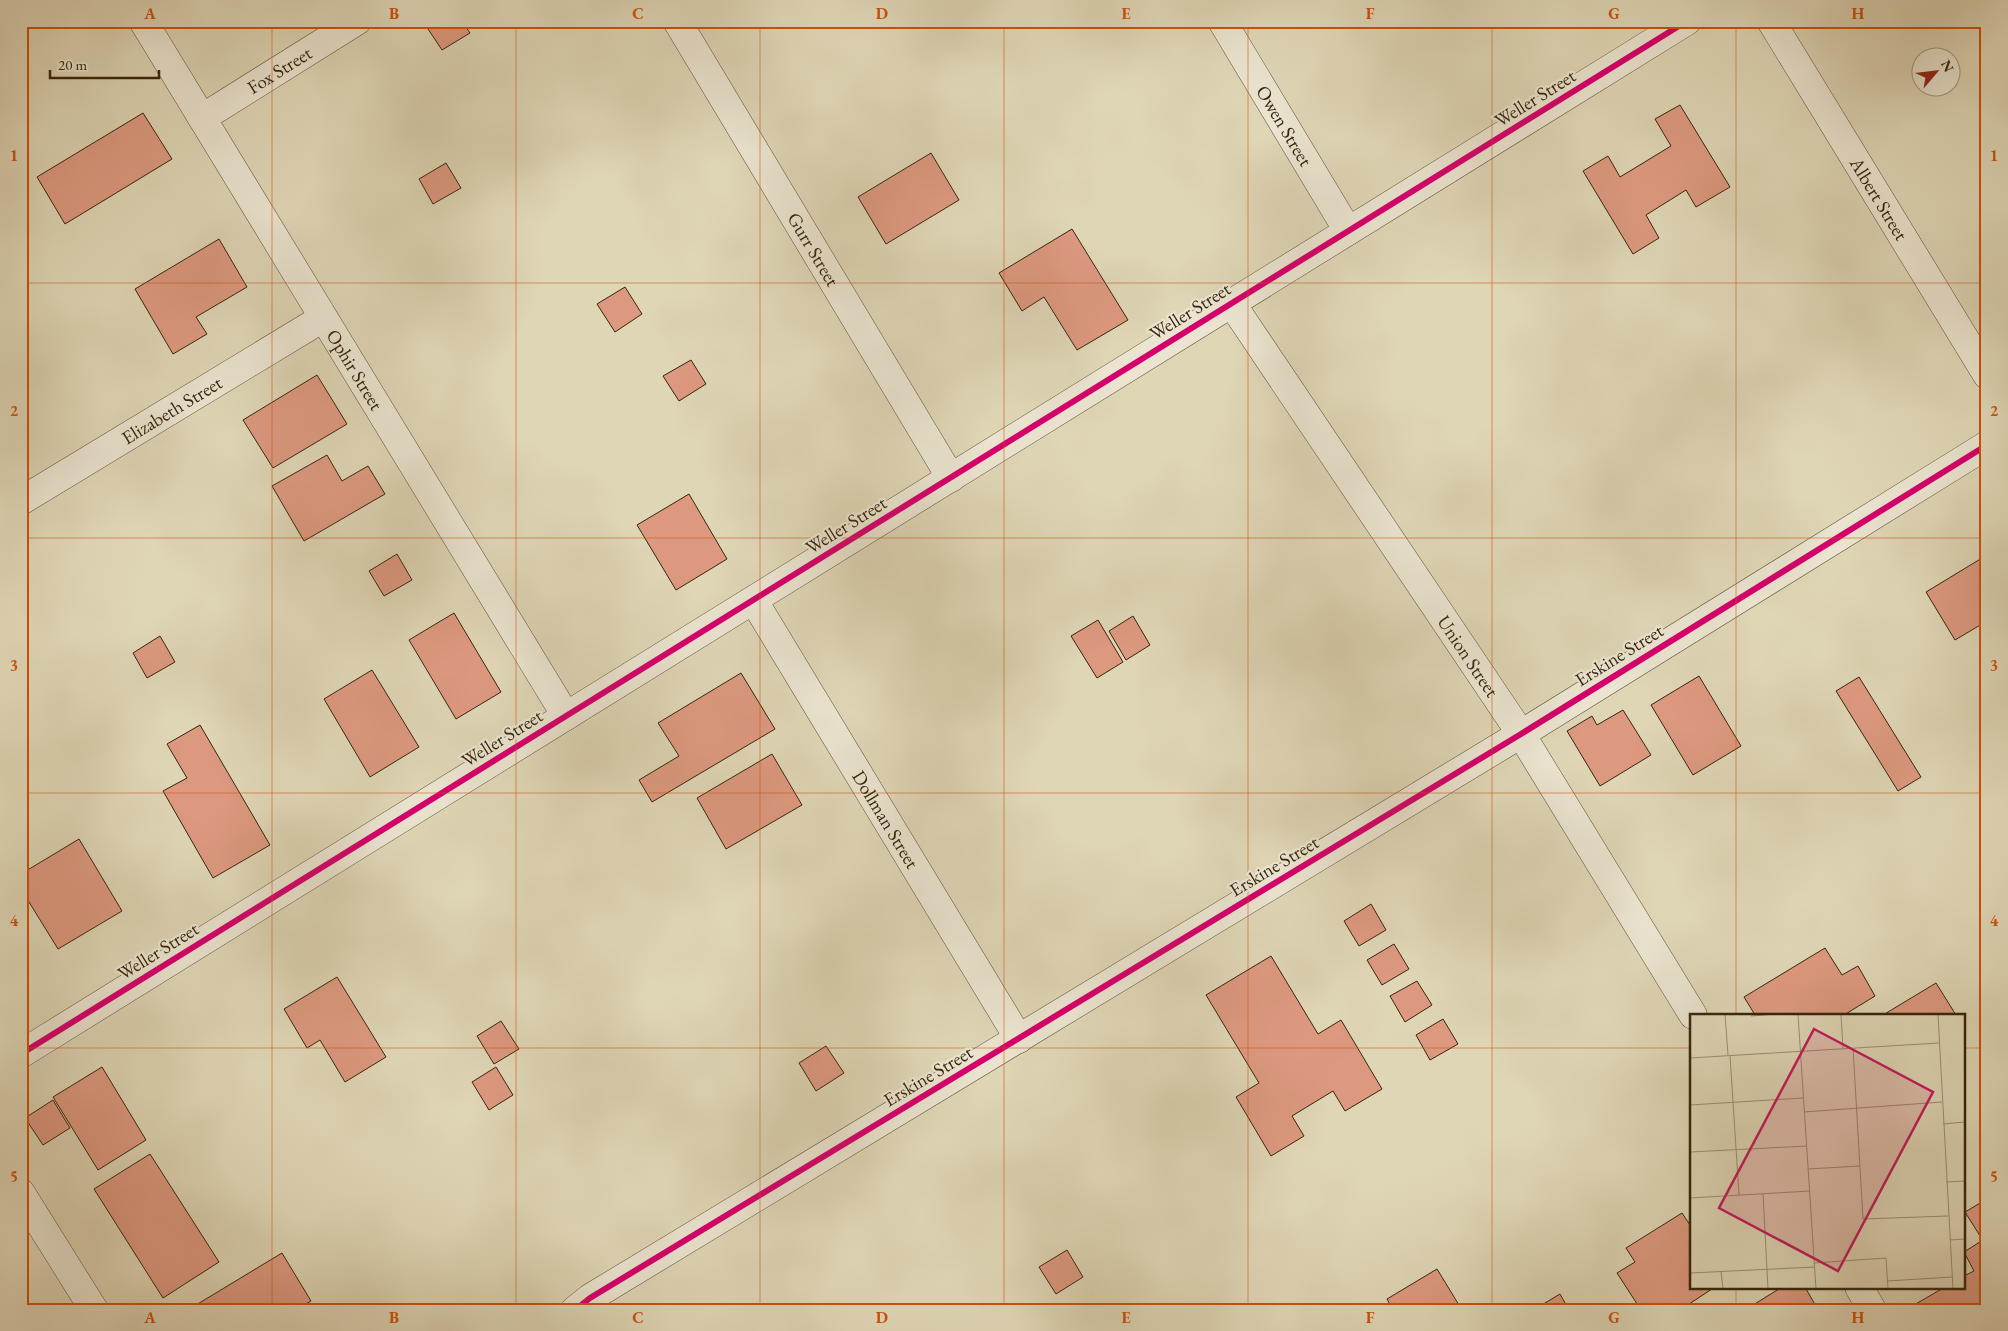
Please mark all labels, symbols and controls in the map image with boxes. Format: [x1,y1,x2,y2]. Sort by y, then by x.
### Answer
text: A [143,3,156,24]
text: B [389,3,399,24]
text: C [632,3,644,24]
text: D [876,3,888,24]
text: E [1121,3,1131,24]
text: F [1366,3,1375,24]
text: G [1608,3,1620,24]
text: H [1852,3,1865,24]
street label: Fox Street [242,40,316,99]
scale bar [50,48,159,80]
north arrow [1910,48,1960,98]
text: 20 m [58,55,87,74]
text: N [1937,57,1958,76]
street label: Weller Street [1490,63,1580,133]
street label: Owen Street [1251,81,1319,171]
text: 1 [10,145,18,166]
text: 1 [1990,145,1998,166]
street label: Albert Street [1844,152,1914,245]
street label: Gurr Street [782,207,846,291]
street label: Weller Street [1145,276,1235,346]
street label: Ophir Street [321,324,389,415]
street label: Elizabeth Street [117,370,226,450]
text: 2 [10,400,19,421]
text: 2 [1990,400,1999,421]
street label: Weller Street [801,490,891,560]
street label: Union Street [1432,610,1505,702]
street label: Erskine Street [1570,618,1668,692]
text: 3 [10,655,18,676]
text: 3 [1990,655,1998,676]
street label: Weller Street [457,703,547,773]
street label: Dollman Street [847,765,925,873]
street label: Erskine Street [1225,830,1323,902]
text: 4 [10,910,19,931]
text: 4 [1990,910,1999,931]
street label: Weller Street [113,916,203,986]
inset map [1690,1014,1966,1288]
street label: Erskine Street [879,1040,977,1112]
text: 5 [10,1166,18,1187]
text: 5 [1990,1166,1998,1187]
text: A [143,1307,156,1328]
text: B [389,1307,399,1328]
text: C [632,1307,644,1328]
text: D [876,1307,888,1328]
text: E [1121,1307,1131,1328]
text: F [1366,1307,1375,1328]
text: G [1608,1307,1620,1328]
text: H [1852,1307,1865,1328]

